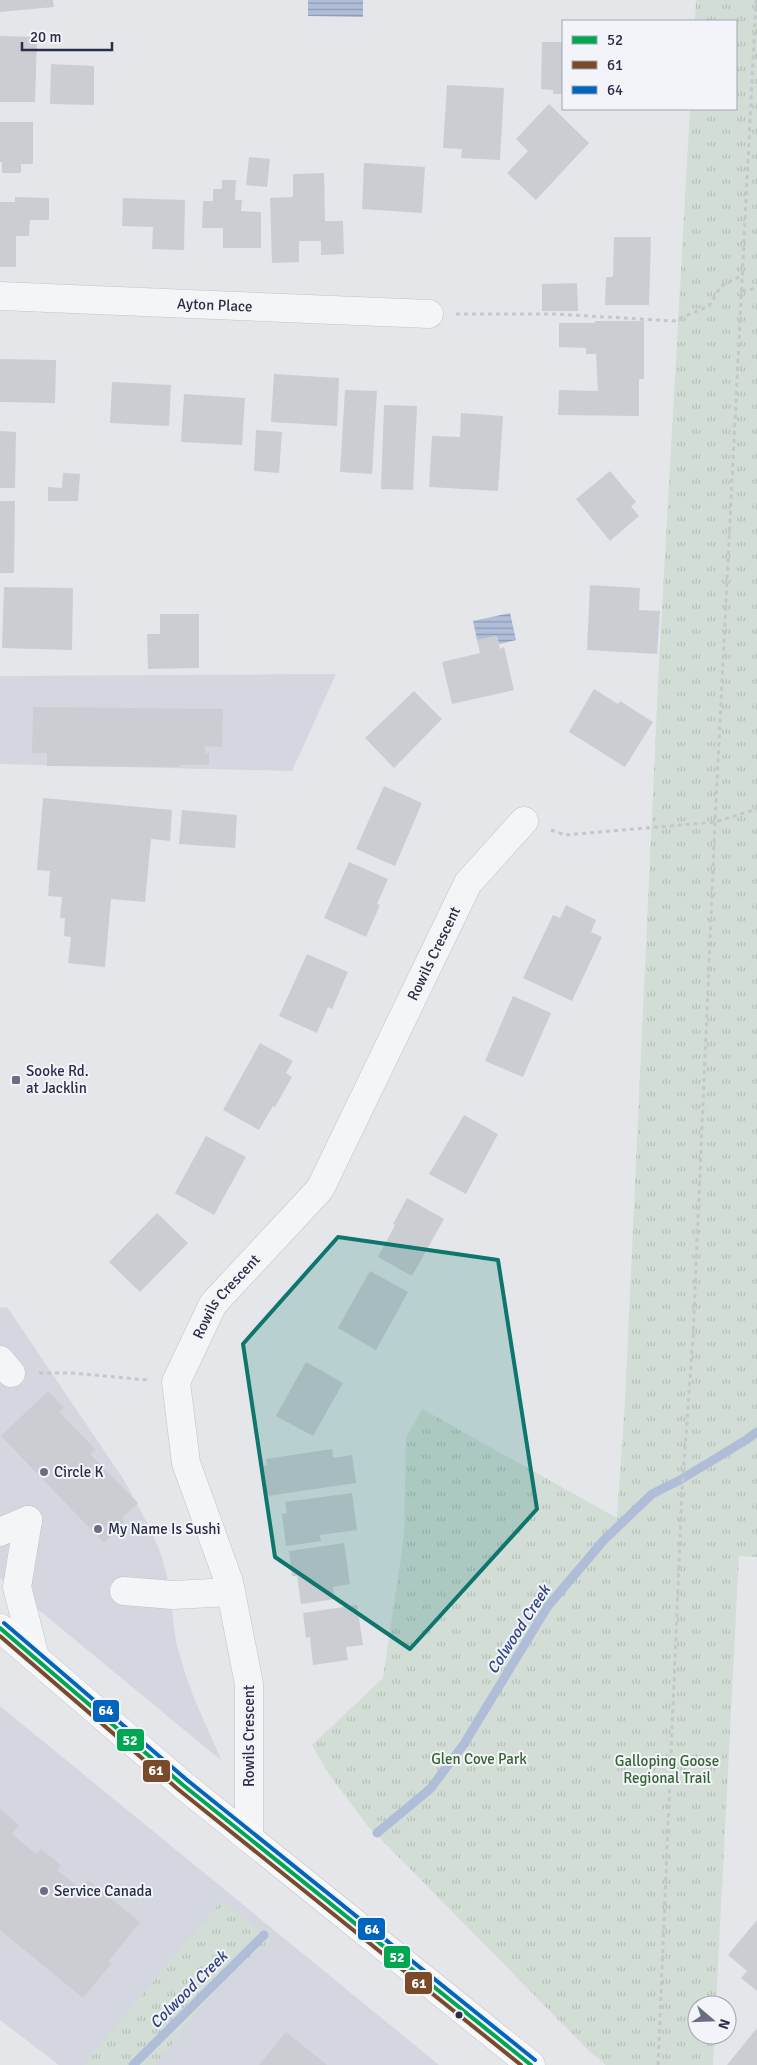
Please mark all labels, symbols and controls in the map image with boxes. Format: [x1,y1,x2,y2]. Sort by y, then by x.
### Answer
scale bar [22,20,112,52]
legend [562,20,737,110]
text: 20 m [30,28,61,46]
text: 52 [607,31,623,49]
text: 61 [607,56,623,74]
text: 64 [607,81,623,99]
street label: Ayton Place [177,294,253,316]
street label: Rowils Crescent [404,904,464,1004]
place label: Sooke Rd. at Jacklin [26,1062,89,1097]
marker: Sooke Rd. at Jacklin [10,1074,22,1086]
street label: Rowils Crescent [189,1251,264,1342]
place label: Circle K [54,1463,103,1481]
marker: Circle K [38,1466,50,1478]
place label: My Name Is Sushi [108,1520,221,1538]
marker: My Name Is Sushi [92,1523,104,1535]
water label: Colwood Creek [483,1580,556,1678]
street label: Rowils Crescent [240,1685,258,1787]
line badge: 64 [92,1699,120,1723]
text: 64 [98,1702,114,1719]
line badge: 52 [116,1728,145,1752]
text: 52 [122,1732,138,1749]
park label: Glen Cove Park [431,1750,527,1768]
park label: Galloping Goose Regional Trail [615,1752,719,1787]
line badge: 61 [142,1759,171,1783]
text: 61 [148,1762,164,1779]
place label: Service Canada [54,1882,152,1900]
marker: Service Canada [38,1885,50,1897]
line badge: 64 [357,1917,386,1941]
text: 64 [364,1921,380,1938]
water label: Colwood Creek [146,1945,233,2033]
line badge: 52 [383,1945,411,1969]
text: 52 [389,1949,405,1966]
line badge: 61 [404,1971,433,1995]
text: 61 [411,1975,427,1992]
north arrow [687,1995,737,2045]
unlabelled marker [454,2010,464,2020]
text: N [714,2017,733,2031]

